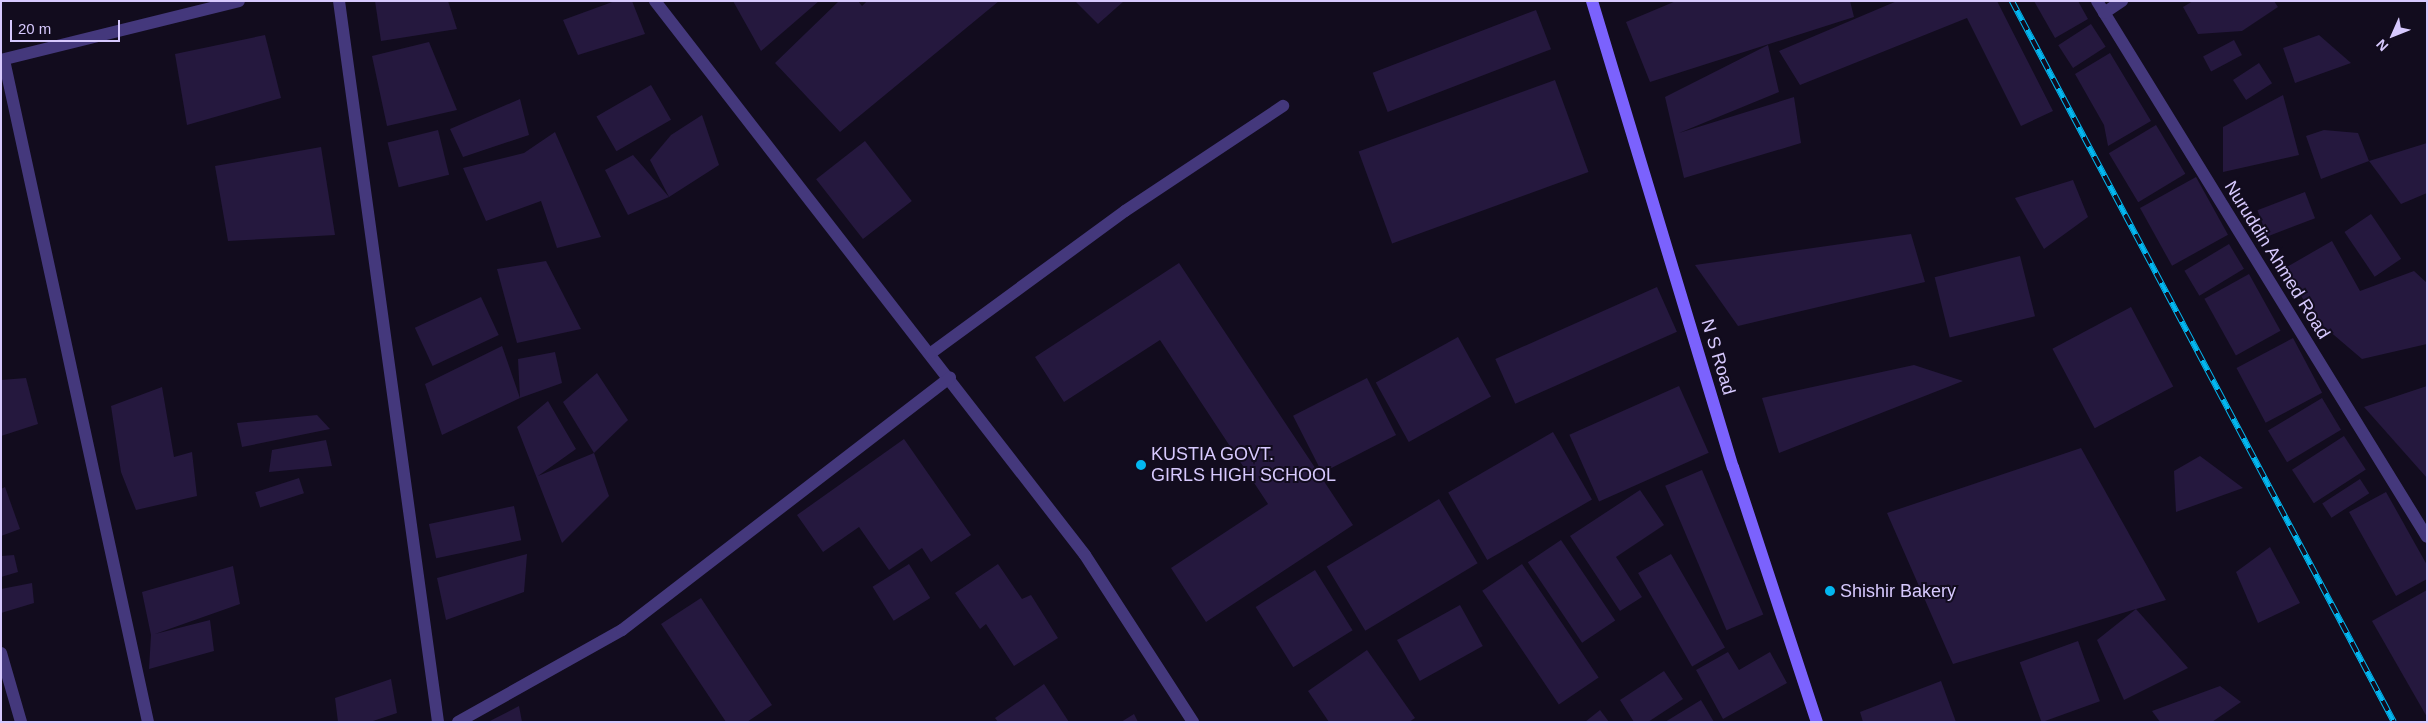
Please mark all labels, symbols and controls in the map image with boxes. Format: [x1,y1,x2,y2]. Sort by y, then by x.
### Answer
scale bar [12,10,122,42]
north arrow [2368,10,2418,60]
text: 20 m [18,20,51,37]
text: N [2373,36,2391,55]
street label: Nuruddin Ahmed Road [2219,177,2335,343]
street label: N S Road [1696,317,1740,397]
place label: KUSTIA GOVT. GIRLS HIGH SCHOOL [1151,444,1336,486]
marker: KUSTIA GOVT. GIRLS HIGH SCHOOL [1135,459,1147,471]
place label: Shishir Bakery [1840,580,1956,602]
marker: Shishir Bakery [1824,585,1836,597]

